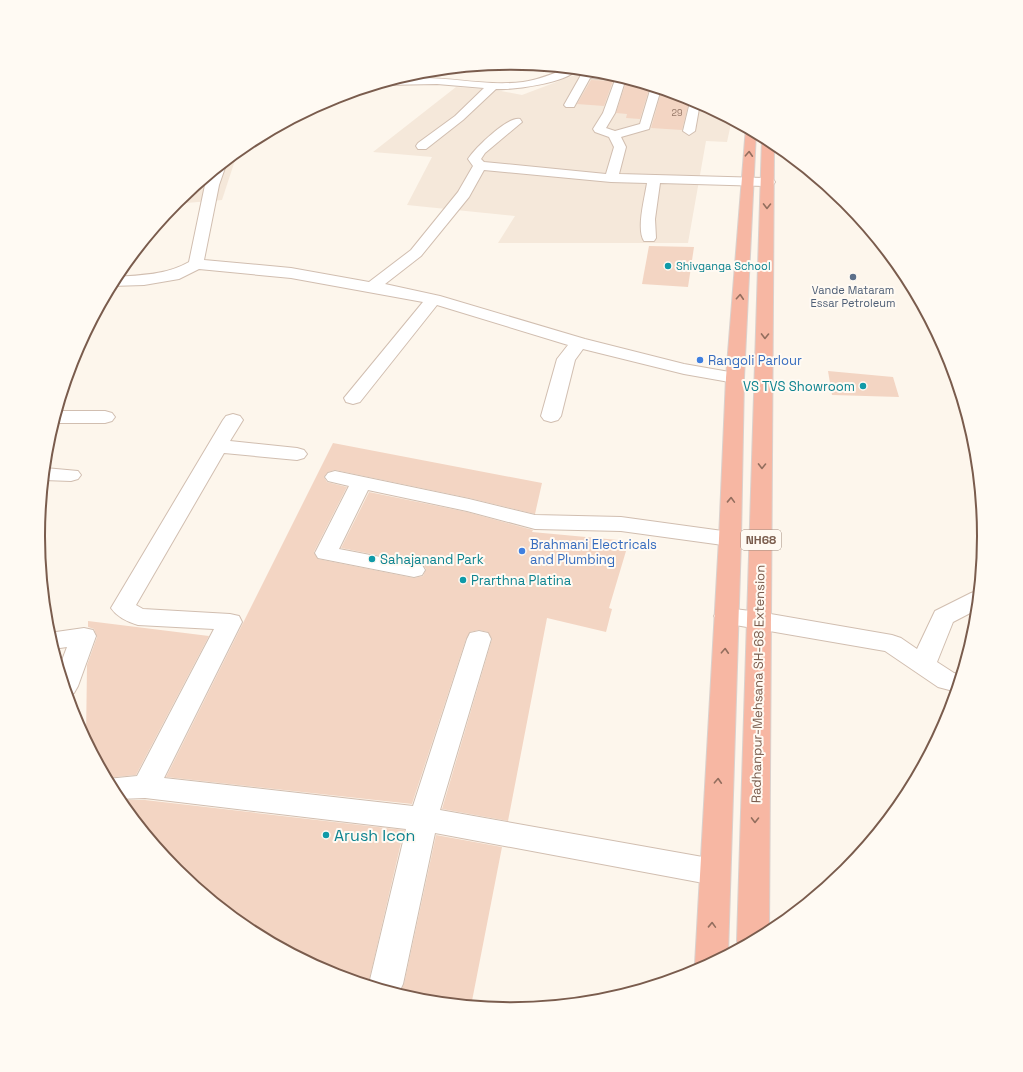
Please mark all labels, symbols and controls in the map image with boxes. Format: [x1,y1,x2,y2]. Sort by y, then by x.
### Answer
house number: 29 [672,107,682,119]
one-way arrow [744,151,753,157]
one-way arrow [763,203,771,209]
place label: Shivganga School [676,259,771,273]
marker: Shivganga School [663,261,673,271]
marker: Vande Mataram Essar Petroleum [848,272,858,282]
place label: Vande Mataram Essar Petroleum [811,283,895,310]
one-way arrow [735,294,744,300]
one-way arrow [760,333,769,339]
place label: Rangoli Parlour [708,352,802,369]
marker: Rangoli Parlour [695,355,705,365]
place label: VS TVS Showroom [743,378,855,395]
marker: VS TVS Showroom [858,381,868,391]
one-way arrow [758,463,766,469]
one-way arrow [727,497,736,503]
road number: NH68 [741,530,781,550]
place label: Brahmani Electricals and Plumbing [530,536,657,568]
marker: Brahmani Electricals and Plumbing [517,546,527,556]
place label: Sahajanand Park [380,551,484,568]
marker: Sahajanand Park [367,554,377,564]
street label: Radhanpur-Mehsana SH-68 Extension [747,565,769,803]
place label: Prarthna Platina [471,572,572,589]
marker: Prarthna Platina [458,575,468,585]
one-way arrow [720,648,729,654]
one-way arrow [714,778,723,784]
one-way arrow [751,817,759,823]
place label: Arush Icon [334,825,415,846]
marker: Arush Icon [321,830,331,840]
one-way arrow [708,922,716,928]

